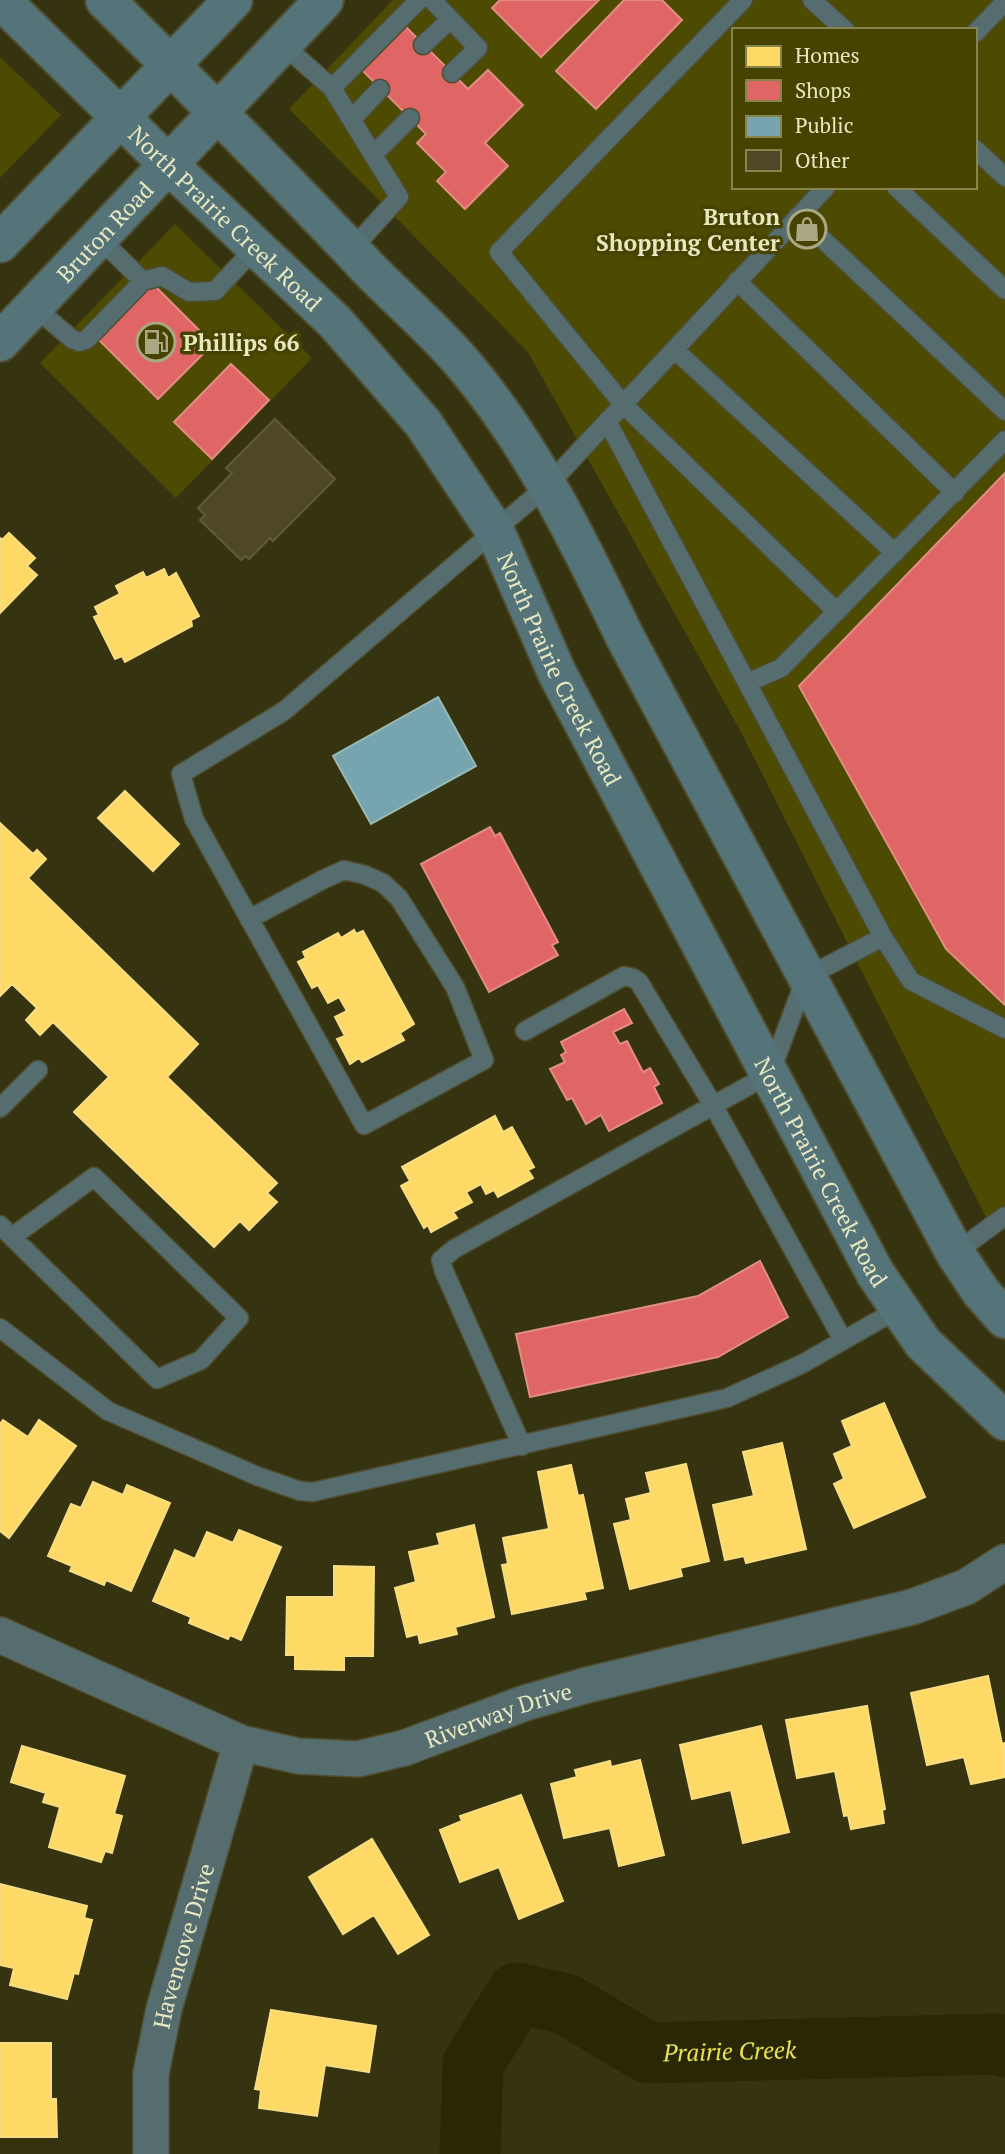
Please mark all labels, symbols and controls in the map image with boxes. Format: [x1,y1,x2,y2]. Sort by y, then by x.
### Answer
legend [732,28,977,189]
text: Homes [795,41,860,69]
text: Shops [795,76,851,104]
text: Public [795,111,853,139]
street label: North Prairie Creek Road [122,119,329,318]
text: Other [795,146,849,174]
street label: Bruton Road [49,174,160,289]
place label: Bruton Shopping Center [596,201,780,258]
shop icon: Bruton Shopping Center [786,208,828,250]
fuel station icon: Phillips 66 [135,321,177,363]
place label: Phillips 66 [183,327,300,358]
street label: North Prairie Creek Road [491,547,629,791]
street label: North Prairie Creek Road [748,1051,895,1293]
street label: Riverway Drive [420,1675,575,1754]
street label: Havencove Drive [145,1860,221,2031]
water label: Prairie Creek [662,2033,797,2069]

